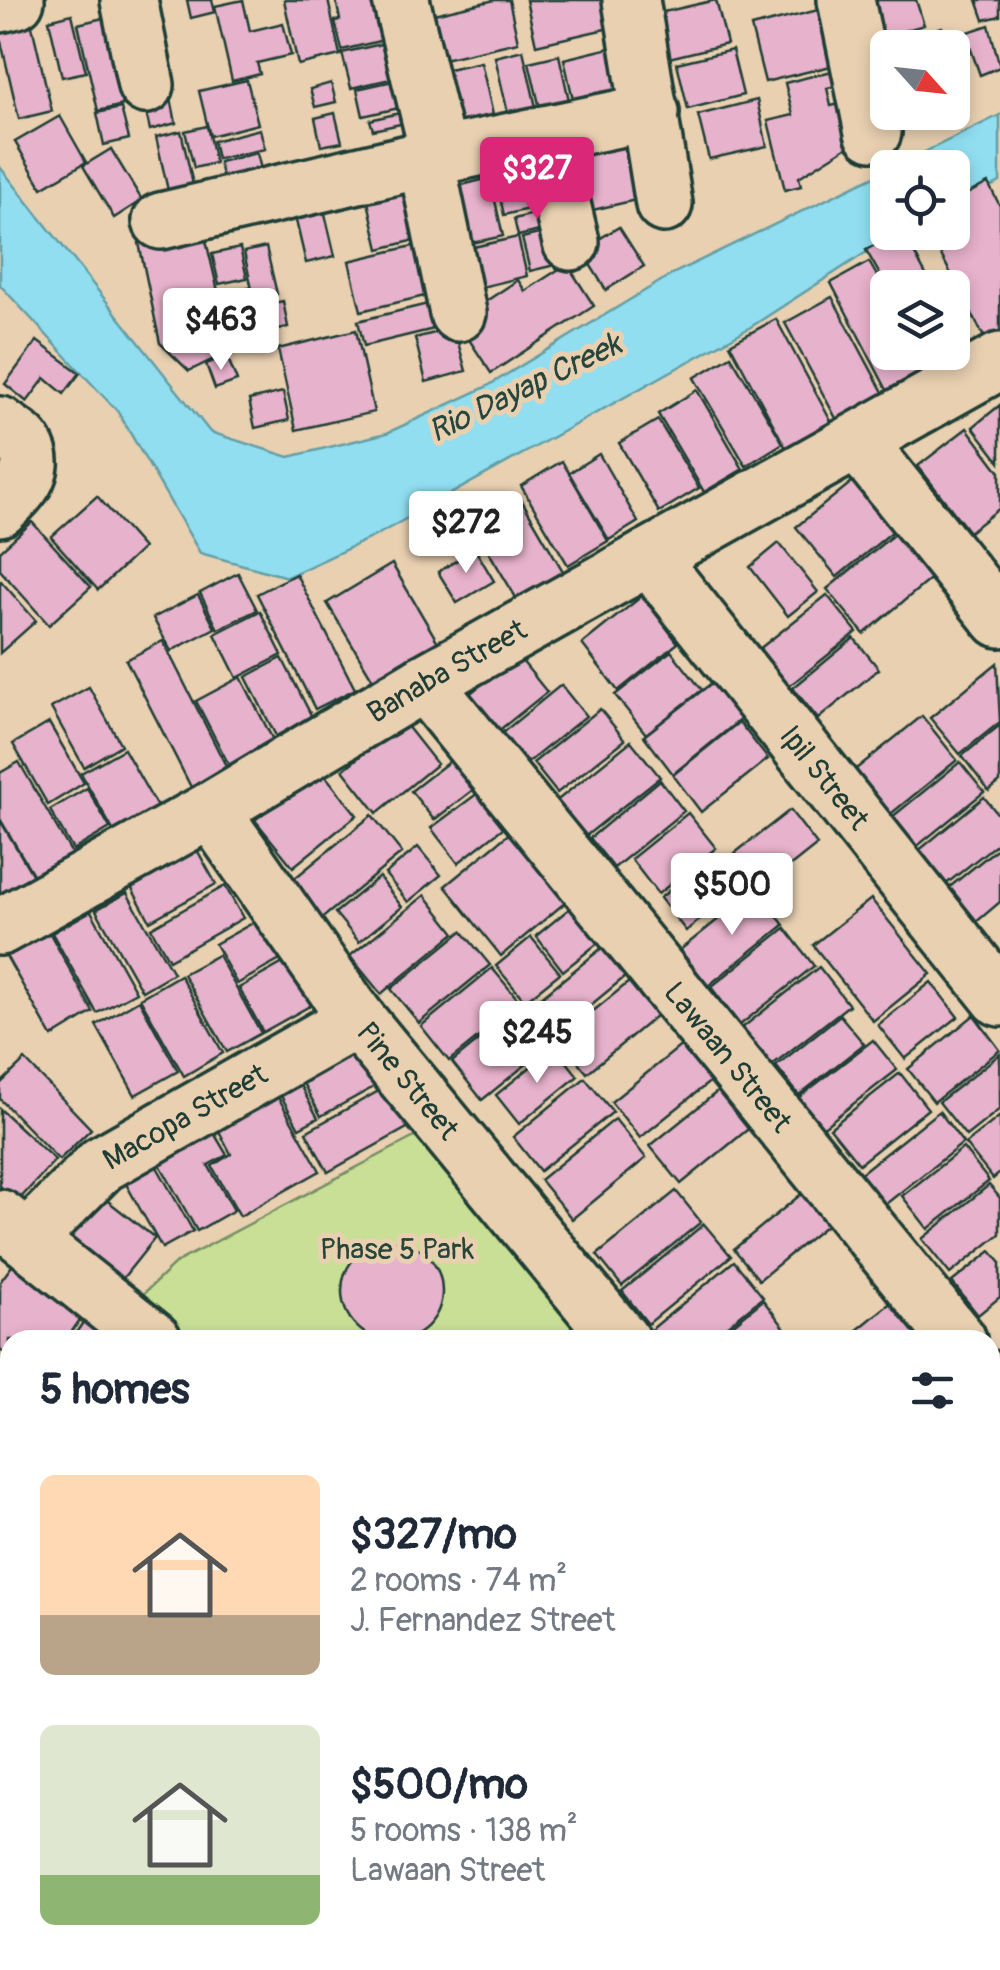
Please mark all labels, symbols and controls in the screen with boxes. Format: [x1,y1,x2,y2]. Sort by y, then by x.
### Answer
north arrow [870,30,970,130]
map controls [870,30,970,370]
pin: $327 [478,137,596,222]
text: $327 [502,149,572,189]
button: locate [870,150,970,250]
button: layers [870,270,970,370]
pin: $463 [162,288,280,373]
text: $463 [185,300,257,340]
water label: Rio Dayap Creek [422,323,630,452]
pin: $272 [407,491,525,576]
text: $272 [431,503,501,543]
street label: Banaba Street [360,611,534,731]
street label: Ipil Street [772,718,878,838]
pin: $500 [673,853,791,938]
text: $500 [693,865,771,905]
street label: Lawaan Street [656,974,801,1140]
pin: $245 [478,1001,596,1086]
text: $245 [501,1013,573,1053]
street label: Pine Street [349,1015,468,1148]
street label: Macopa Street [96,1055,274,1178]
park label: Phase 5 Park [320,1231,475,1268]
icon: filters [905,1363,960,1418]
text: 5 homes [40,1364,190,1416]
text: $327/mo [350,1509,517,1561]
icon: home [120,1515,240,1635]
text: 2 rooms · 74 m² [350,1561,567,1601]
text: J. Fernandez Street [350,1601,616,1641]
text: $500/mo [350,1759,528,1811]
icon: home [120,1765,240,1885]
text: 5 rooms · 138 m² [350,1811,578,1851]
text: Lawaan Street [350,1851,545,1891]

